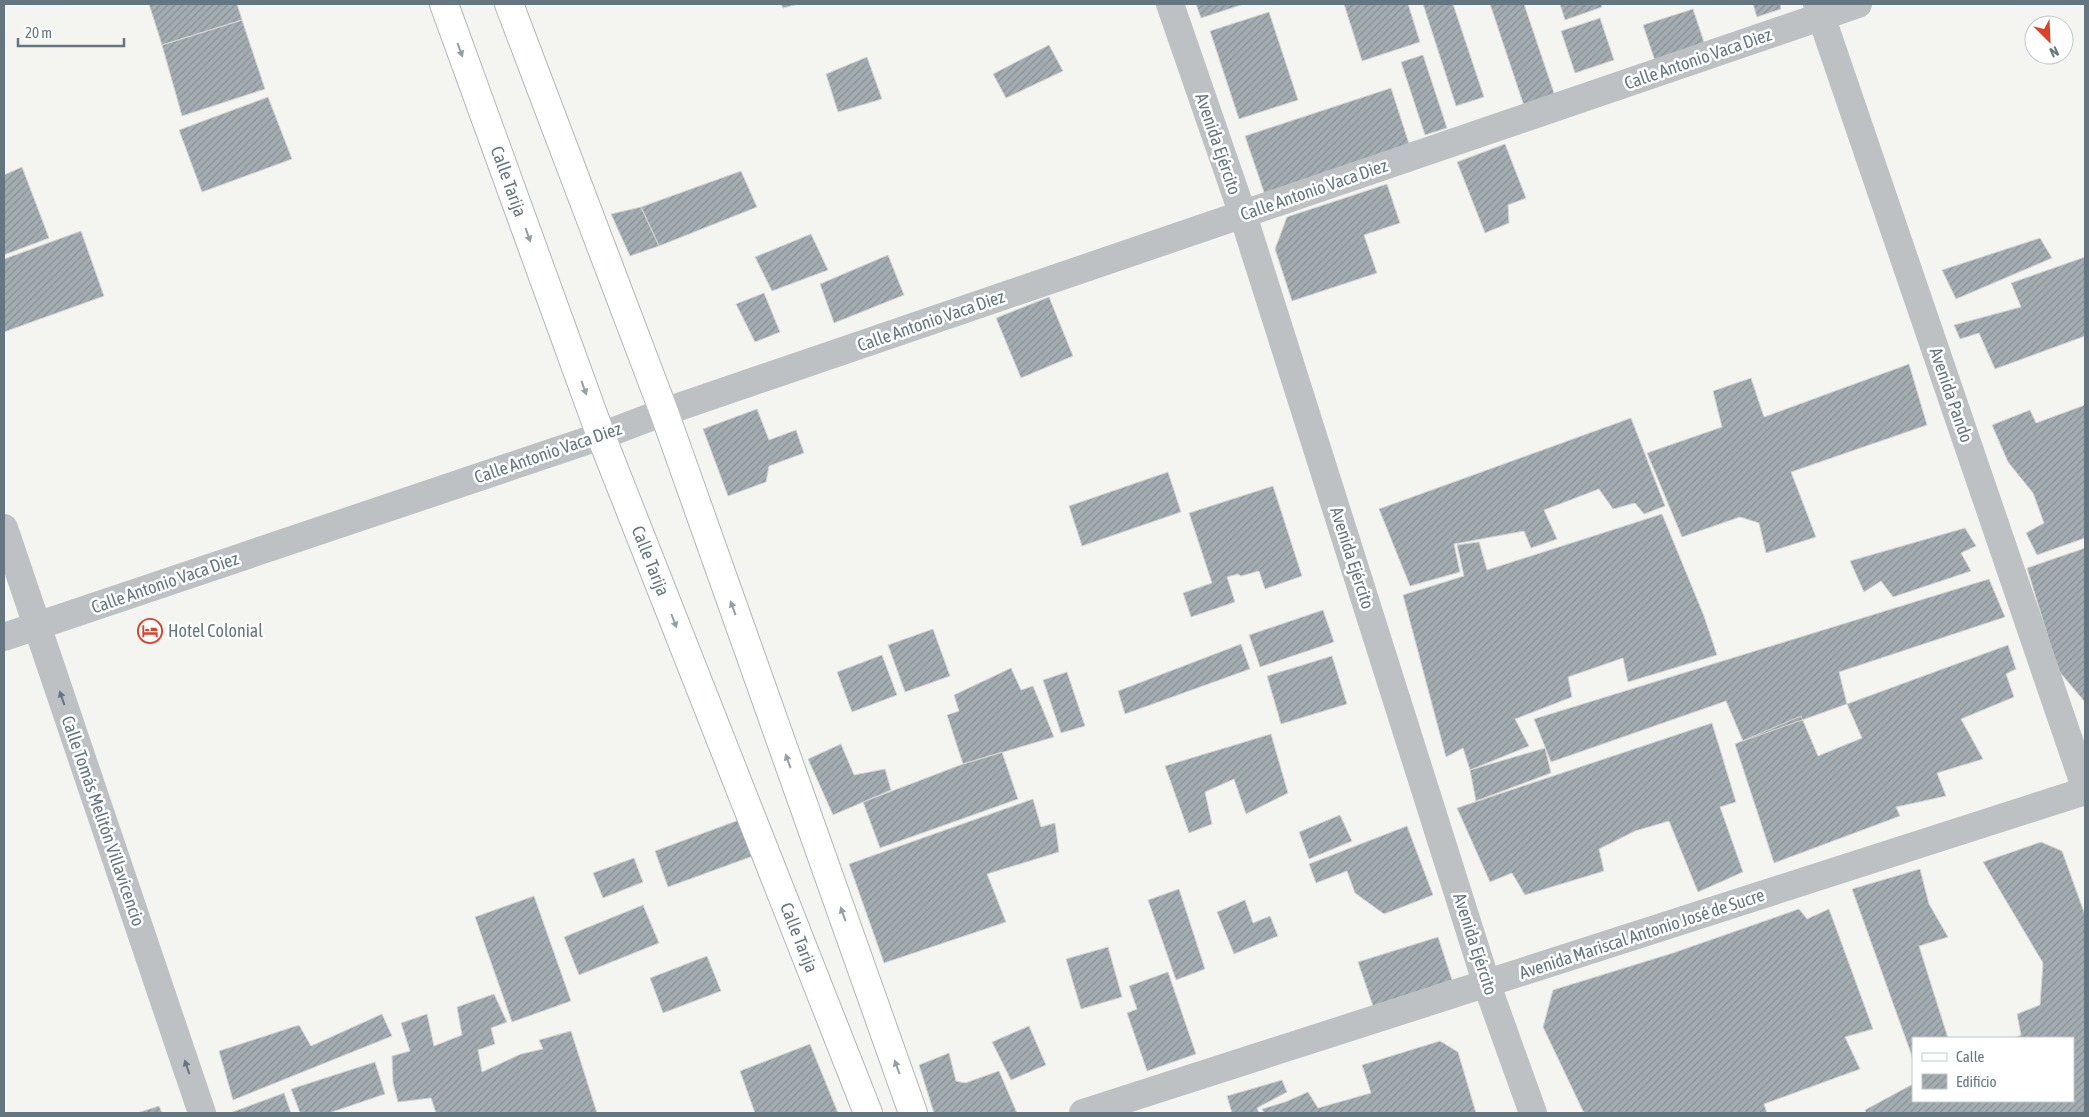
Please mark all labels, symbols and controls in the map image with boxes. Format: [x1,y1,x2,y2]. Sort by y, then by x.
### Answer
scale bar [18,15,124,47]
north arrow [2024,15,2074,65]
street label: Calle Antonio Vaca Diez [1621,23,1775,94]
text: 20 m [25,24,52,41]
one-way arrow [457,42,464,57]
text: N [2047,43,2061,61]
street label: Avenida Ejército [1191,90,1246,197]
street label: Calle Tarija [487,143,531,220]
street label: Calle Antonio Vaca Diez [1237,154,1391,225]
one-way arrow [524,228,532,243]
street label: Calle Antonio Vaca Diez [854,285,1008,356]
street label: Avenida Pando [1925,345,1978,445]
one-way arrow [580,381,588,396]
street label: Calle Antonio Vaca Diez [471,417,625,488]
street label: Avenida Ejército [1326,504,1379,612]
street label: Calle Tarija [628,523,674,599]
street label: Calle Antonio Vaca Diez [88,547,242,618]
one-way arrow [729,600,737,615]
one-way arrow [670,614,678,629]
hotel icon: Hotel Colonial [137,618,163,644]
place label: Hotel Colonial [168,620,263,641]
one-way arrow [57,690,65,705]
street label: Calle Tomás Melitón Villavicencio [58,713,149,929]
one-way arrow [784,753,792,768]
street label: Avenida Mariscal Antonio José de Sucre [1517,884,1767,983]
street label: Avenida Ejército [1449,890,1502,998]
street label: Calle Tarija [776,900,823,976]
one-way arrow [838,906,846,921]
legend [1912,1037,2074,1102]
text: Calle [1956,1048,1985,1065]
one-way arrow [182,1059,190,1074]
one-way arrow [893,1060,900,1075]
text: Edificio [1956,1073,1997,1090]

